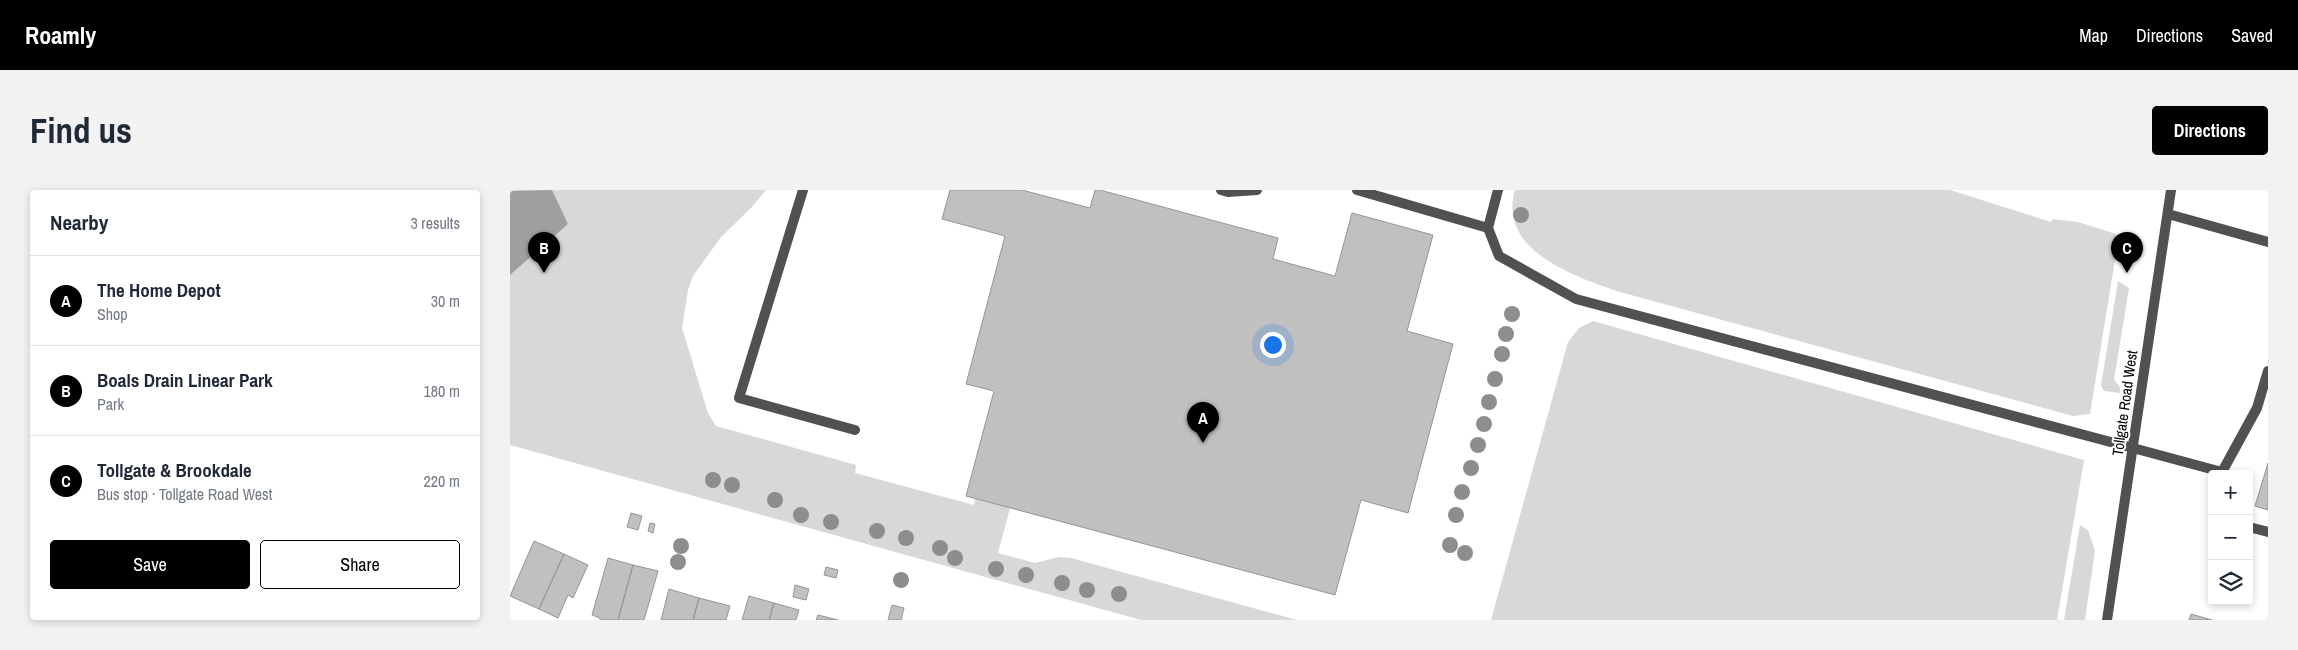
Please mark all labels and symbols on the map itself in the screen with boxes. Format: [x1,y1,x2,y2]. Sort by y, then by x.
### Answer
pin: B [528,232,560,273]
pin: C [2111,232,2143,273]
your location [1260,332,1286,358]
street label: Tollgate Road West [2107,348,2142,457]
pin: A [1187,402,1219,443]

